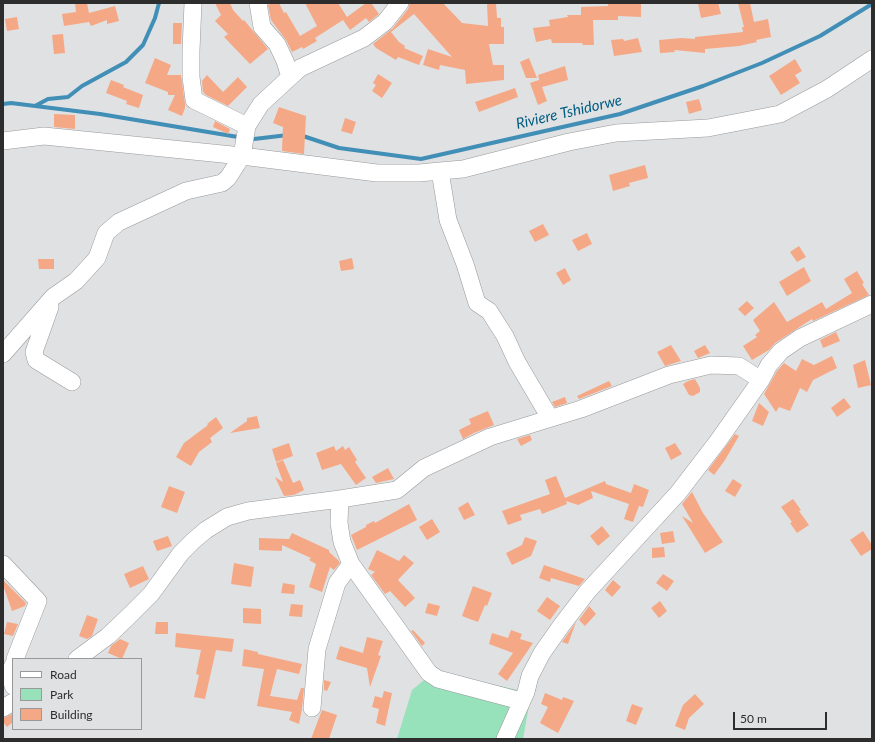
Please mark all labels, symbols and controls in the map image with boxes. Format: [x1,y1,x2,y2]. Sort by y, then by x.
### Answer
water label: Riviere Tshidorwe [514,91,624,133]
legend [12,658,142,730]
text: Road [50,667,77,682]
text: Park [50,687,73,702]
scale bar [735,704,829,730]
text: Building [50,707,93,722]
text: 50 m [740,711,767,726]

